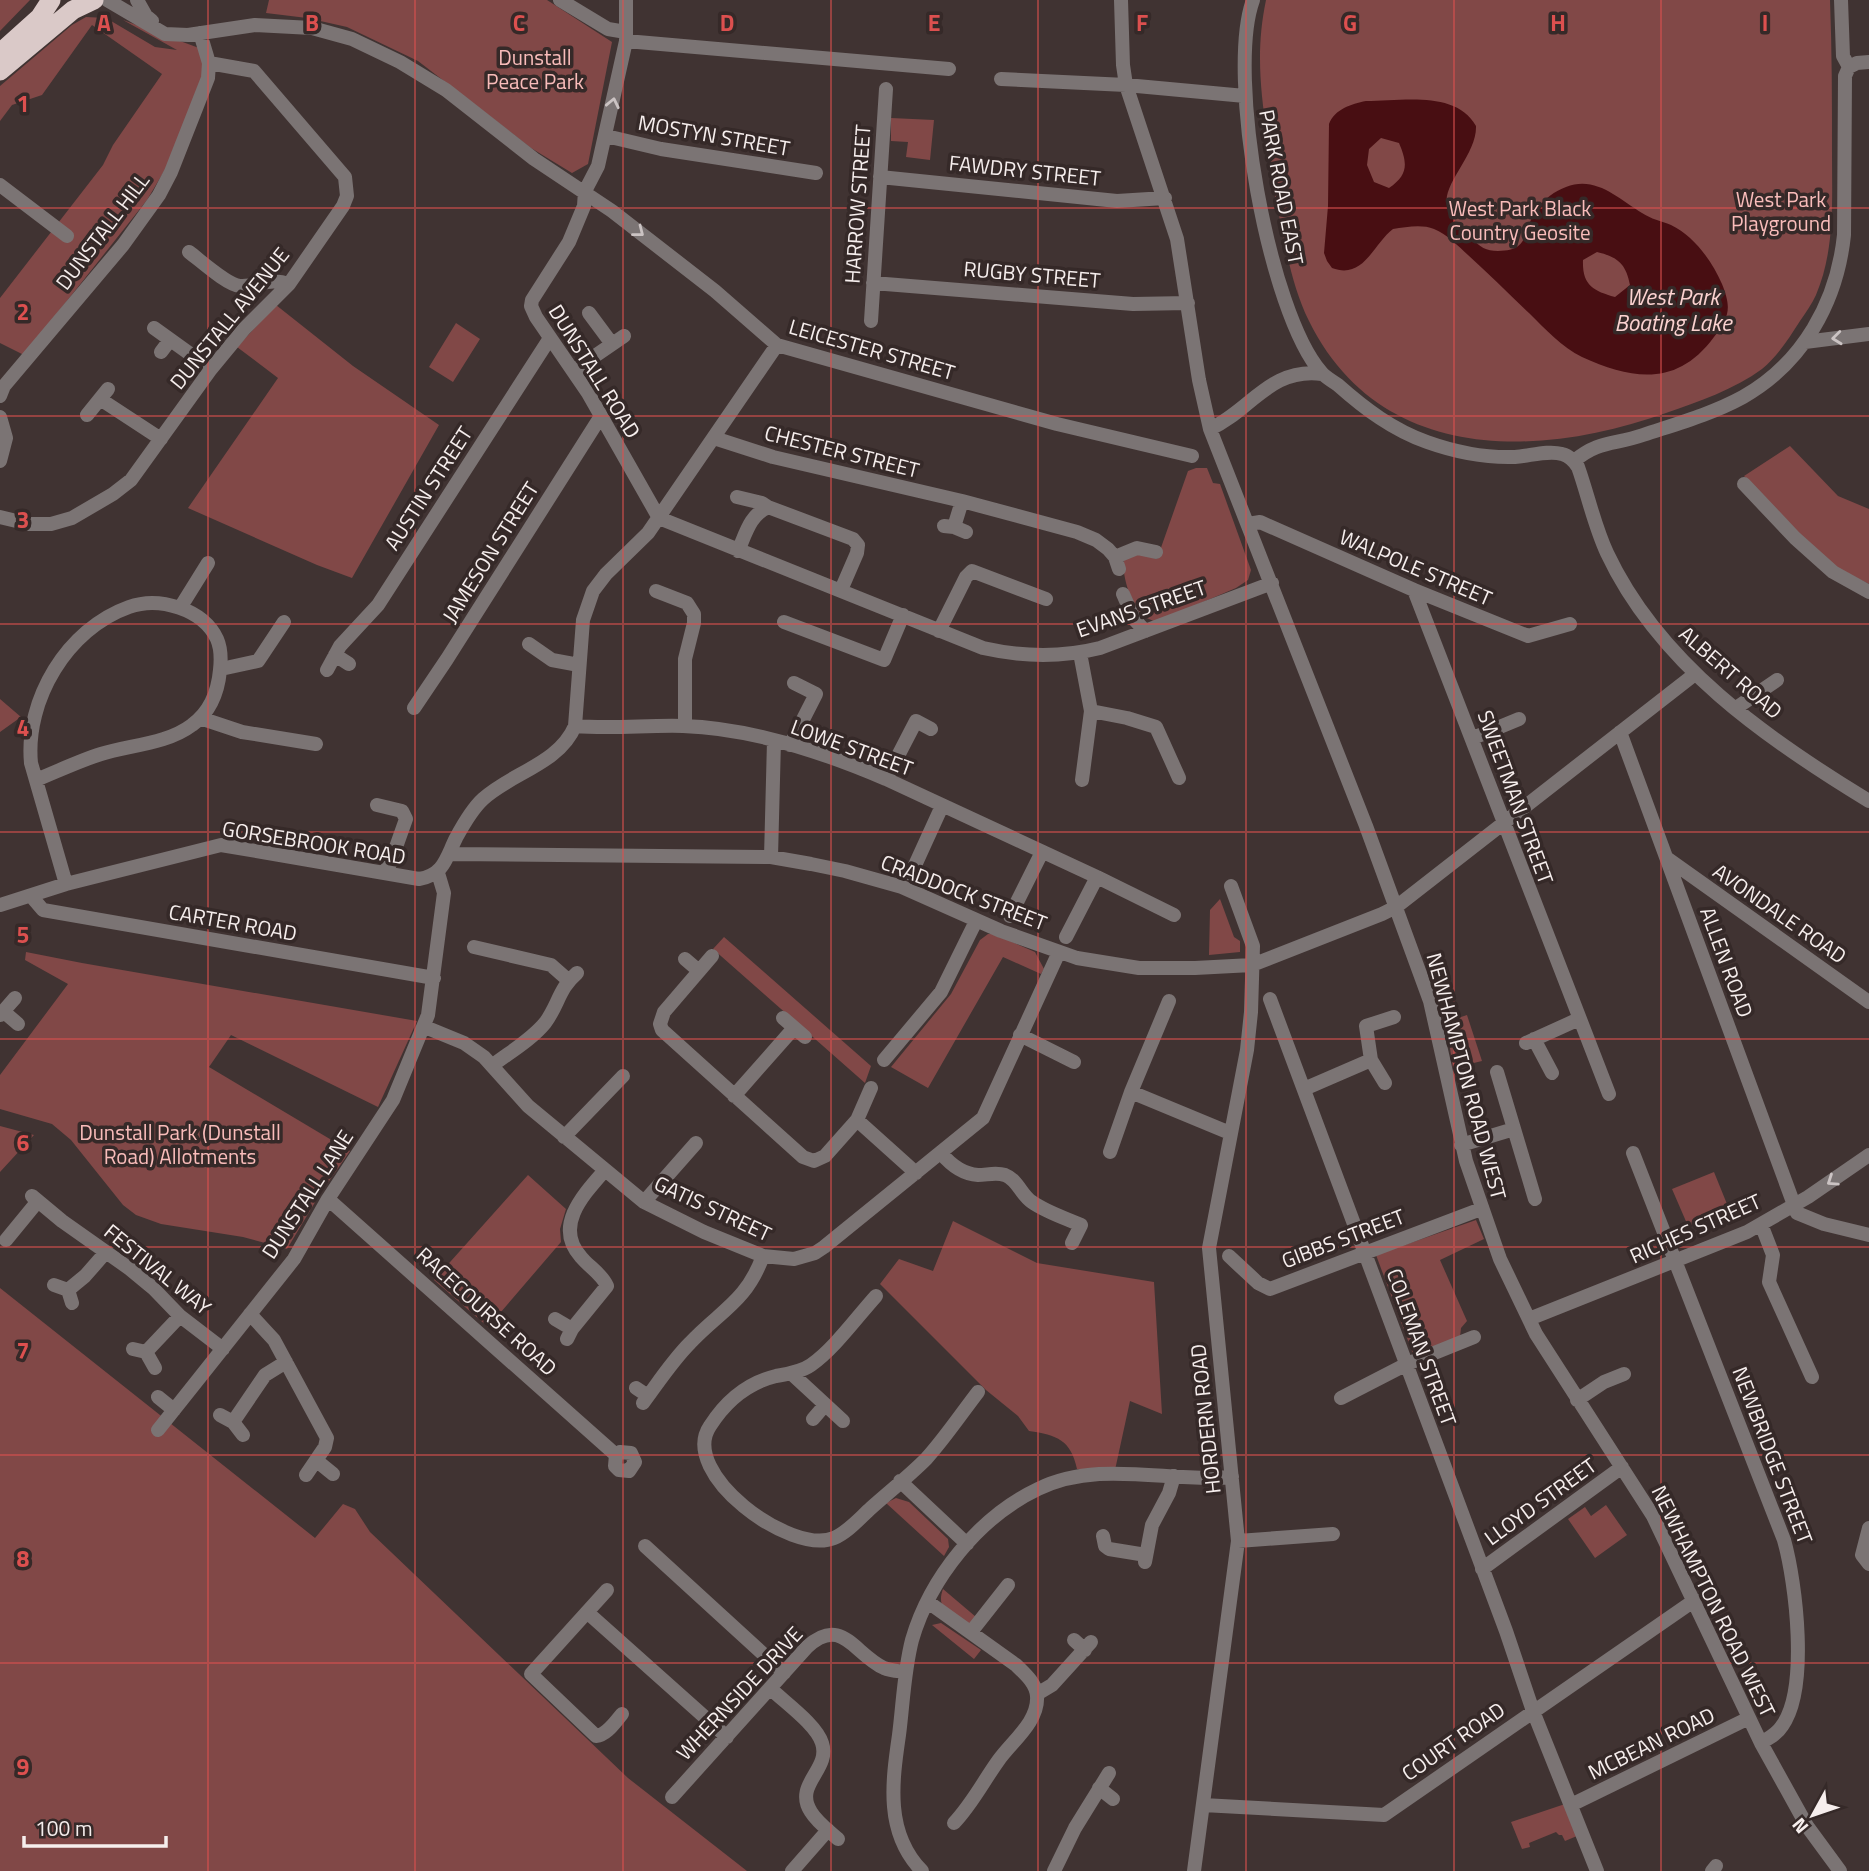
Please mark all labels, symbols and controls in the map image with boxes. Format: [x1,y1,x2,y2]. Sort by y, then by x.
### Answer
text: A [97,5,111,40]
text: B [305,5,319,40]
text: C [513,5,525,40]
text: D [720,5,734,40]
text: E [928,5,940,40]
text: F [1136,5,1148,40]
text: G [1343,5,1357,40]
text: H [1550,5,1566,40]
text: I [1762,5,1768,40]
park label: Dunstall Peace Park [486,41,584,97]
text: 1 [17,86,29,121]
one-way arrow [605,97,620,109]
street label: MOSTYN STREET [636,106,792,164]
street label: PARK ROAD EAST [1251,107,1313,267]
street label: HARROW STREET [835,123,879,285]
street label: FAWDRY STREET [947,146,1103,194]
street label: DUNSTALL HILL [47,166,157,296]
park label: West Park Playground [1731,183,1831,239]
park label: West Park Black Country Geosite [1449,192,1591,248]
one-way arrow [632,223,644,236]
street label: DUNSTALL AVENUE [161,240,297,396]
street label: RUGBY STREET [962,252,1102,296]
water label: West Park Boating Lake [1614,279,1733,340]
text: 2 [17,294,29,329]
street label: DUNSTALL ROAD [541,298,649,444]
street label: LEICESTER STREET [785,310,959,388]
one-way arrow [1831,330,1842,345]
street label: CHESTER STREET [761,416,923,486]
street label: AUSTIN STREET [376,420,480,556]
street label: JAMESON STREET [434,475,546,629]
text: 3 [17,502,29,537]
street label: WALPOLE STREET [1335,520,1497,614]
street label: EVANS STREET [1072,571,1210,645]
street label: ALBERT ROAD [1672,618,1790,726]
street label: SWEETMAN STREET [1470,706,1562,888]
text: 4 [17,710,29,745]
street label: LOWE STREET [786,710,918,784]
street label: GORSEBROOK ROAD [220,812,408,872]
street label: CRADDOCK STREET [876,846,1052,938]
street label: AVONDALE ROAD [1707,855,1853,971]
street label: CARTER ROAD [166,895,300,949]
street label: ALLEN ROAD [1692,902,1762,1022]
text: 5 [17,917,29,952]
street label: NEWHAMPTON ROAD WEST [1419,949,1515,1203]
park label: Dunstall Park (Dunstall Road) Allotments [79,1116,281,1172]
street label: DUNSTALL LANE [253,1123,361,1265]
text: 6 [17,1125,30,1160]
street label: GATIS STREET [649,1167,777,1249]
one-way arrow [1827,1173,1840,1185]
street label: RICHES STREET [1624,1185,1766,1271]
street label: GIBBS STREET [1277,1200,1409,1276]
street label: FESTIVAL WAY [97,1216,219,1323]
street label: RACECOURSE ROAD [410,1239,564,1383]
street label: COLEMAN STREET [1379,1264,1465,1430]
text: 7 [17,1333,29,1368]
street label: HORDERN ROAD [1181,1342,1229,1496]
street label: NEWBRIDGE STREET [1724,1362,1822,1548]
street label: LLOYD STREET [1477,1449,1603,1553]
street label: NEWHAMPTON ROAD WEST [1644,1480,1784,1722]
text: 8 [17,1541,30,1576]
street label: WHERNSIDE DRIVE [668,1619,810,1767]
street label: COURT ROAD [1395,1694,1511,1788]
street label: MCBEAN ROAD [1582,1698,1720,1788]
text: 9 [17,1749,30,1784]
north arrow [1778,1780,1848,1850]
scale bar [24,1804,166,1848]
text: 100 m [35,1812,92,1844]
text: N [1784,1812,1815,1841]

